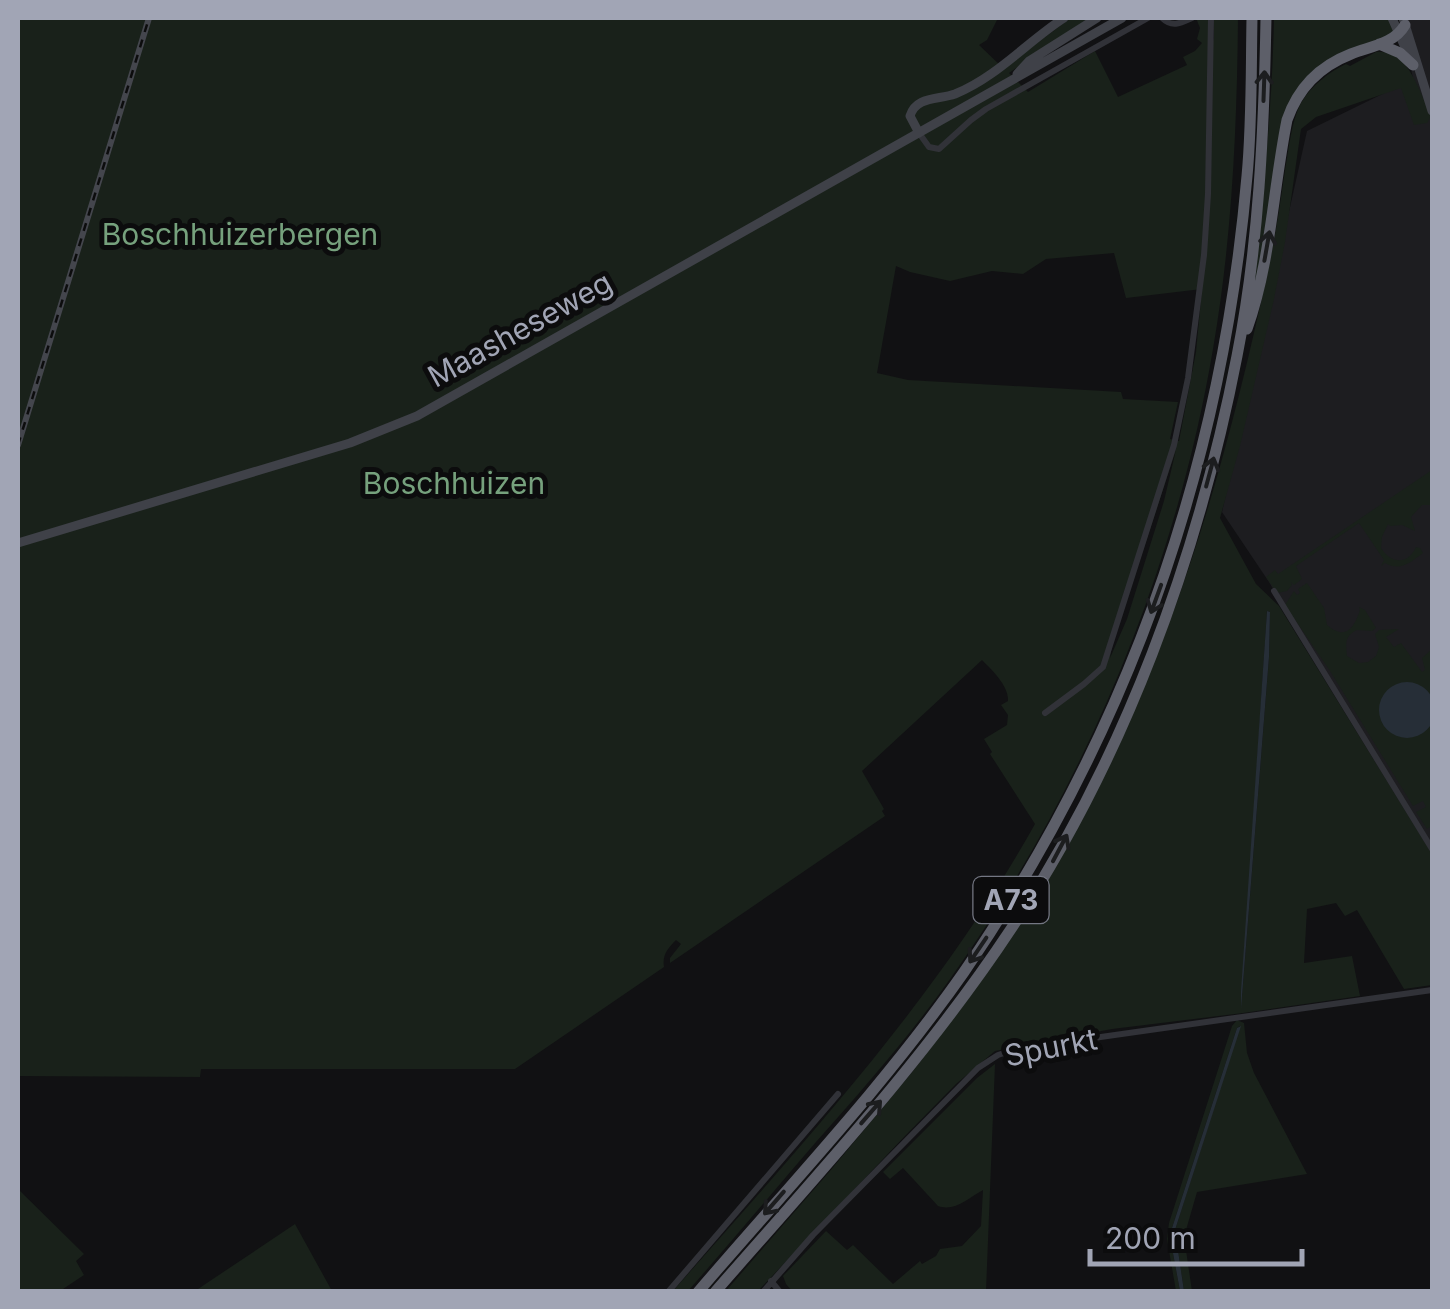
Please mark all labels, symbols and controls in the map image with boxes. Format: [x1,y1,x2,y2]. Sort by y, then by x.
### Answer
one-way arrow [1255,70,1274,102]
park label: Boschhuizerbergen [102,216,378,252]
one-way arrow [1258,230,1277,263]
street label: Maasheseweg [421,264,618,394]
one-way arrow [1201,457,1220,488]
park label: Boschhuizen [363,465,545,501]
one-way arrow [1146,584,1164,614]
one-way arrow [1050,834,1070,864]
road number: A73 [974,877,1048,923]
one-way arrow [967,936,988,964]
street label: Spurkt [1002,1020,1100,1074]
one-way arrow [860,1100,882,1126]
one-way arrow [764,1190,786,1216]
scale bar [1090,1204,1302,1266]
text: 200 m [1105,1220,1196,1256]

